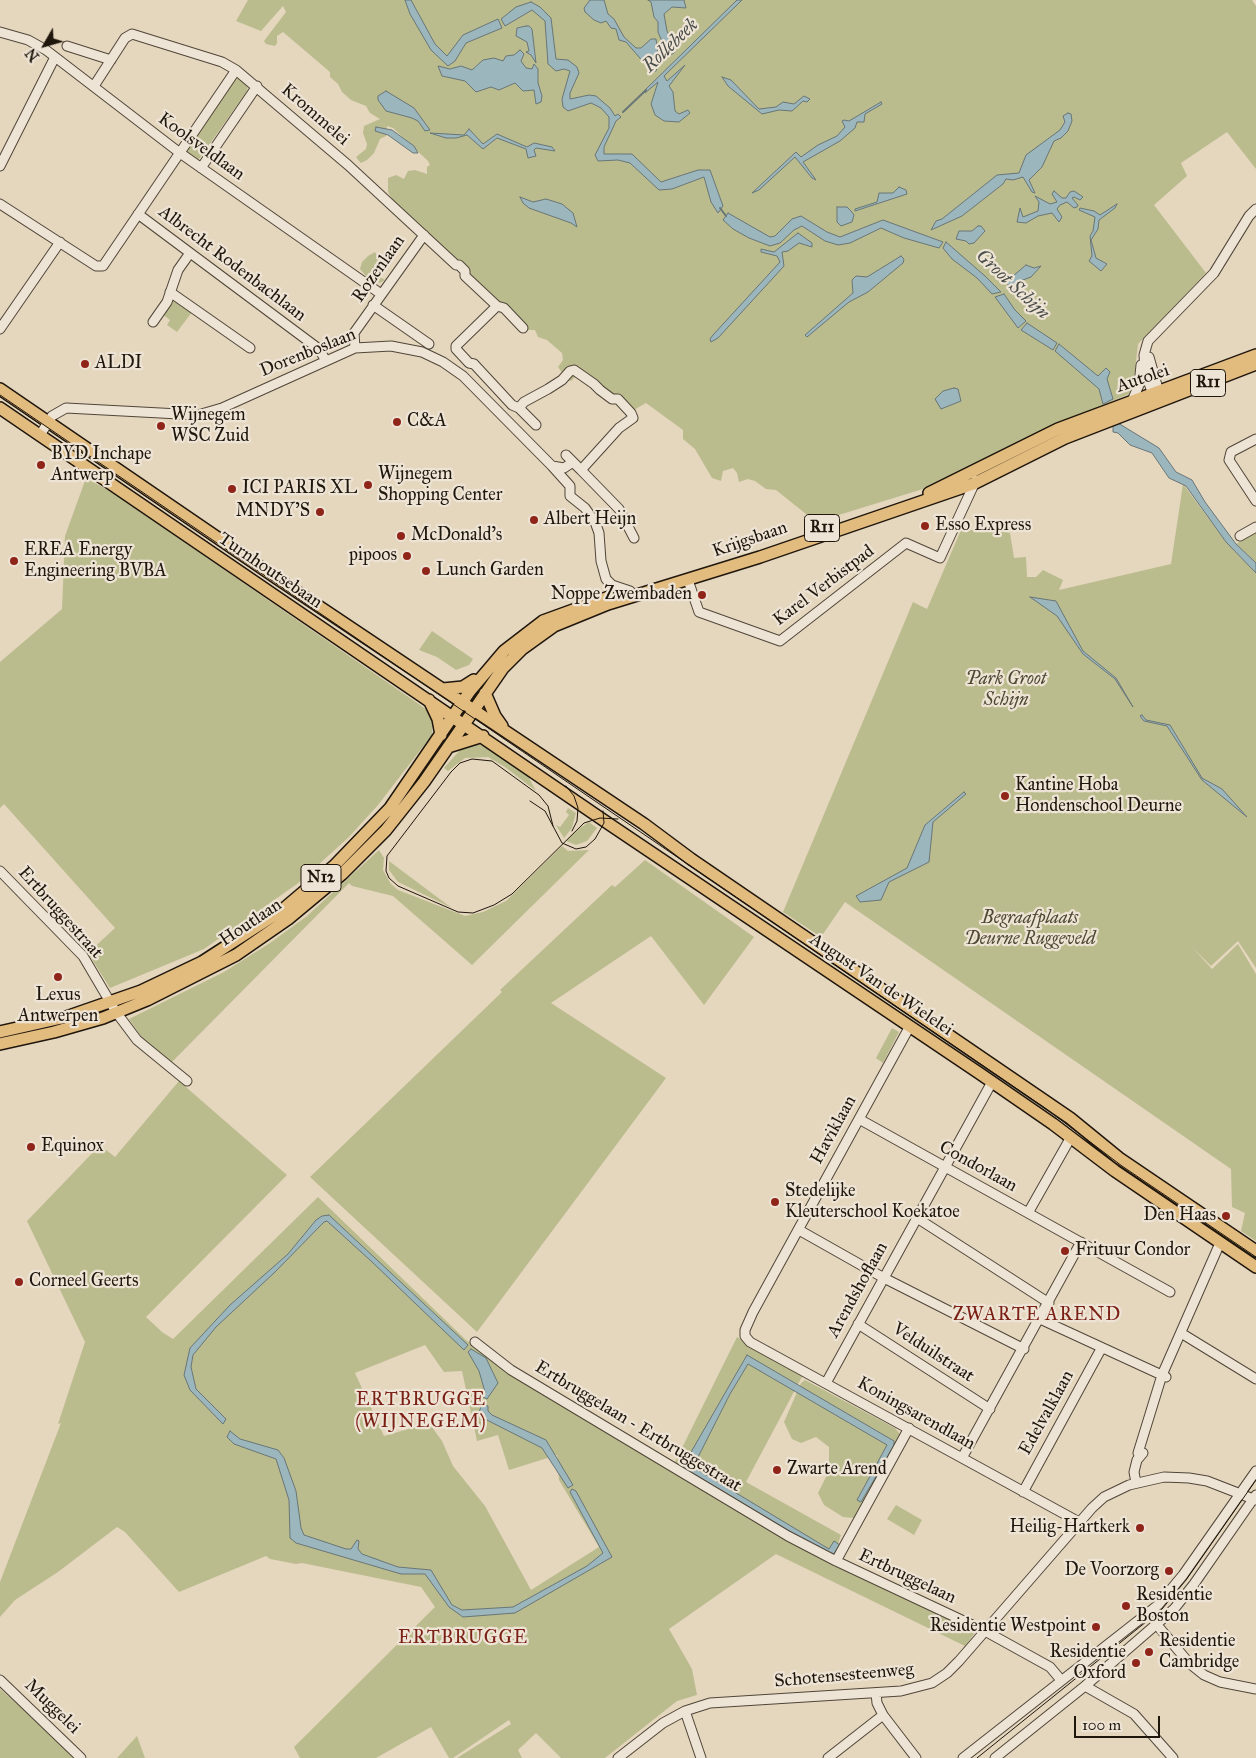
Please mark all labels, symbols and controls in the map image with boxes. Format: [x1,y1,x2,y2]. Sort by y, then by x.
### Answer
water label: Rollebeek [639,14,703,78]
north arrow [20,20,70,70]
text: N [22,45,43,64]
street label: Krommelei [276,79,354,151]
street label: Koolsveldlaan [153,108,249,186]
street label: Albrecht Rodenbachlaan [154,201,310,327]
street label: Rozenlaan [348,231,410,307]
water label: Groot Schijn [970,245,1054,325]
street label: Dorenboslaan [257,324,359,382]
place label: ALDI [95,353,142,375]
marker: ALDI [79,358,91,370]
street label: Autolei [1114,360,1172,398]
road number: R11 [1190,369,1226,396]
place label: Wijnegem WSC Zuid [171,405,249,448]
place label: C&A [407,411,447,433]
marker: C&A [391,416,403,428]
marker: Wijnegem WSC Zuid [155,420,167,432]
place label: BYD Inchape Antwerp [51,444,151,486]
marker: BYD Inchape Antwerp [35,459,47,471]
place label: Wijnegem Shopping Center [378,464,503,506]
place label: ICI PARIS XL [242,478,357,500]
marker: Wijnegem Shopping Center [362,479,374,491]
marker: ICI PARIS XL [226,483,238,495]
place label: MNDY'S [236,501,310,523]
marker: MNDY'S [314,506,326,518]
place label: Albert Heijn [544,509,636,531]
marker: Albert Heijn [528,514,540,526]
road number: R11 [804,514,840,542]
place label: Esso Express [935,515,1031,537]
street label: Krijgsbaan [710,517,790,563]
marker: Esso Express [919,520,931,532]
place label: McDonald's [411,525,502,547]
street label: Turnhoutsebaan [214,528,326,614]
marker: McDonald's [395,530,407,542]
place label: EREA Energy Engineering BVBA [24,540,167,582]
street label: Karel Verbistpad [769,541,879,631]
place label: pipoos [349,545,397,567]
marker: pipoos [401,550,413,562]
marker: EREA Energy Engineering BVBA [8,555,20,567]
place label: Lunch Garden [436,560,544,582]
marker: Lunch Garden [420,565,432,577]
place label: Noppe Zwembaden [551,584,692,606]
marker: Noppe Zwembaden [696,589,708,601]
park label: Park Groot Schijn [966,669,1046,712]
place label: Kantine Hoba Hondenschool Deurne [1015,775,1182,818]
marker: Kantine Hoba Hondenschool Deurne [999,790,1011,802]
street label: Ertbruggestraat [13,862,107,964]
road number: N12 [301,864,341,891]
street label: Houtlaan [216,894,286,952]
park label: Begraafplaats Deurne Ruggeveld [964,908,1096,951]
street label: August Van de Wielelei [805,929,957,1041]
marker: Lexus Antwerpen [52,971,64,983]
place label: Lexus Antwerpen [18,985,98,1028]
street label: Haviklaan [806,1092,862,1168]
place label: Equinox [41,1136,104,1158]
street label: Condorlaan [935,1137,1021,1197]
marker: Equinox [25,1141,37,1153]
place label: Stedelijke Kleuterschool Koekatoe [785,1181,960,1224]
marker: Stedelijke Kleuterschool Koekatoe [769,1196,781,1208]
place label: Den Haas [1143,1205,1216,1227]
marker: Den Haas [1220,1210,1232,1222]
street label: Arendshoflaan [823,1238,893,1342]
place label: Frituur Condor [1075,1240,1190,1262]
marker: Frituur Condor [1059,1245,1071,1257]
place label: Corneel Geerts [29,1271,138,1293]
marker: Corneel Geerts [13,1276,25,1288]
district label: ZWARTE AREND [951,1304,1123,1326]
street label: Velduilstraat [888,1319,978,1387]
street label: Ertbruggelaan - Ertbruggestraat [531,1357,745,1497]
street label: Edelvalklaan [1015,1367,1079,1459]
street label: Koningsarendlaan [853,1373,979,1455]
district label: ERTBRUGGE (WIJNEGEM) [354,1389,488,1433]
place label: Zwarte Arend [787,1459,887,1481]
marker: Zwarte Arend [771,1464,783,1476]
place label: Heilig-Hartkerk [1010,1517,1130,1539]
marker: Heilig-Hartkerk [1134,1522,1146,1534]
street label: Ertbruggelaan [855,1545,959,1609]
place label: De Voorzorg [1064,1560,1159,1582]
marker: De Voorzorg [1163,1565,1175,1577]
place label: Residentie Boston [1136,1585,1212,1628]
marker: Residentie Boston [1120,1600,1132,1612]
place label: Residentie Westpoint [930,1616,1086,1638]
marker: Residentie Westpoint [1090,1621,1102,1633]
district label: ERTBRUGGE [397,1627,529,1649]
place label: Residentie Cambridge [1159,1631,1239,1674]
place label: Residentie Oxford [1050,1642,1126,1685]
marker: Residentie Cambridge [1143,1646,1155,1658]
marker: Residentie Oxford [1130,1657,1142,1669]
street label: Schotensesteenweg [773,1659,915,1693]
street label: Muggelei [19,1675,85,1739]
scale bar [1076,1706,1162,1738]
text: 100 m [1082,1716,1121,1734]

